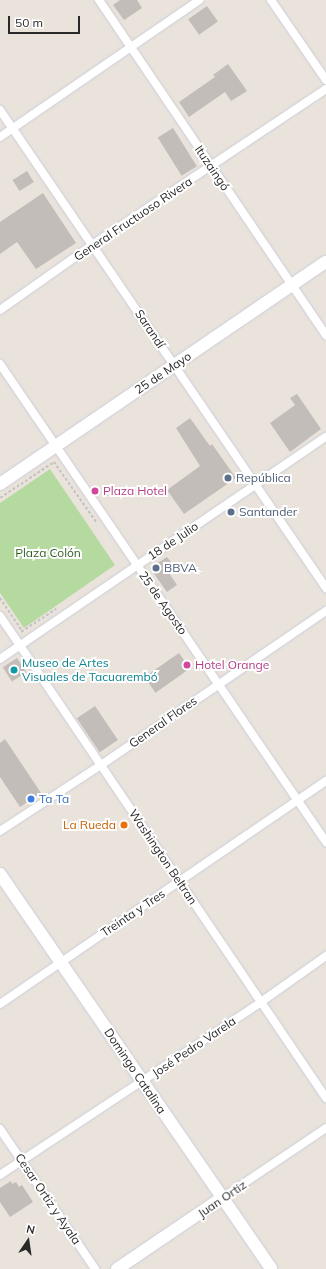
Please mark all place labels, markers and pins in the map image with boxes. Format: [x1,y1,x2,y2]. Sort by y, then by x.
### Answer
place label: República [236,471,291,485]
marker: República [223,473,233,483]
place label: Plaza Hotel [103,484,167,498]
marker: Plaza Hotel [90,486,100,496]
place label: Santander [239,505,297,519]
marker: Santander [226,507,236,517]
place label: BBVA [164,561,197,575]
marker: BBVA [151,563,161,573]
place label: Museo de Artes Visuales de Tacuarembó [22,656,158,684]
place label: Hotel Orange [195,658,269,672]
marker: Hotel Orange [182,660,192,670]
marker: Museo de Artes Visuales de Tacuarembó [9,665,19,675]
place label: Ta Ta [39,792,69,806]
marker: Ta Ta [26,794,36,804]
place label: La Rueda [63,818,116,832]
marker: La Rueda [119,820,129,830]

